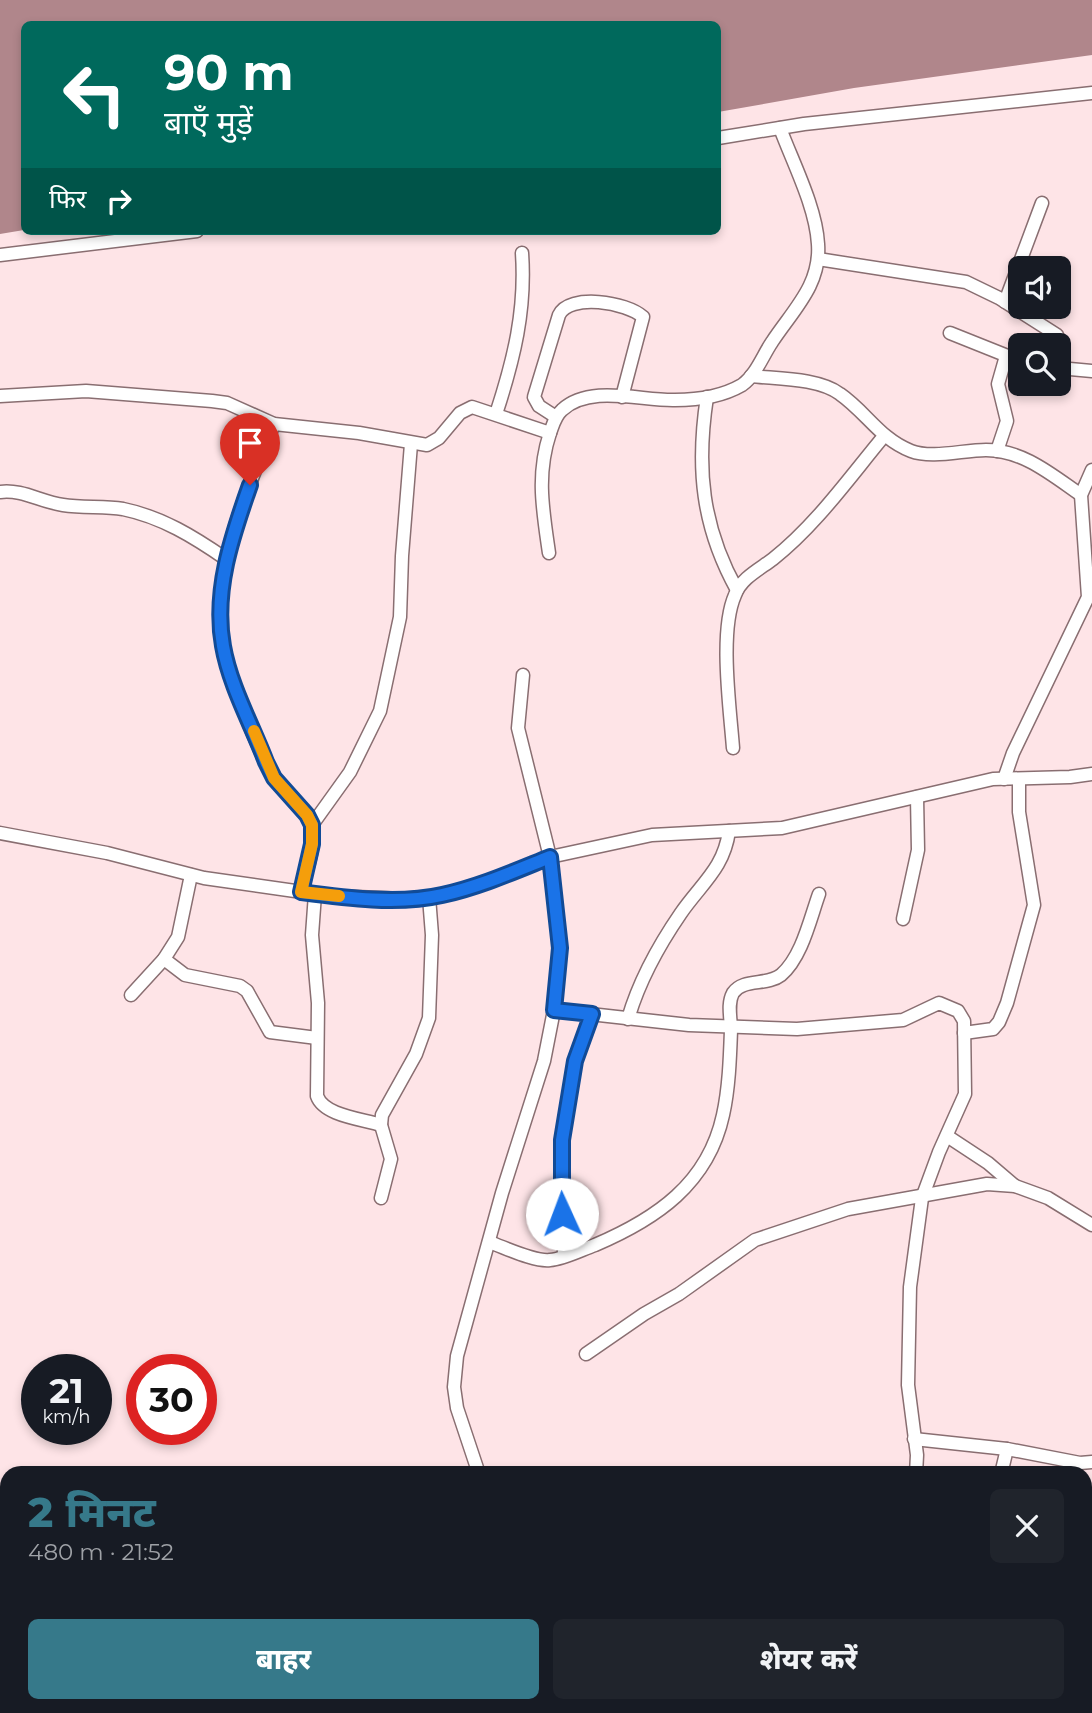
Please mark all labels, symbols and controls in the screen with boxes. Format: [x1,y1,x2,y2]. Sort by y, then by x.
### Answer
text: 90 m [164,43,294,102]
icon: left [49,49,140,140]
text: बाएँ मुड़ें [164,103,253,142]
icon: right [100,182,138,220]
text: फिर [49,183,86,215]
map controls [1008,256,1071,396]
button: sound [1008,256,1071,319]
button: search [1008,333,1071,396]
pin [220,413,280,485]
icon: arrive [231,424,269,462]
position arrow [525,1177,599,1251]
speed limit sign: 30 [126,1354,217,1445]
text: 21 [49,1369,84,1412]
text: km/h [42,1406,91,1428]
text: 2 मिनट [28,1486,156,1538]
button: close [990,1489,1064,1563]
text: 480 m · 21:52 [28,1538,174,1566]
button: बाहर [28,1619,539,1699]
button: शेयर करें [553,1619,1064,1699]

